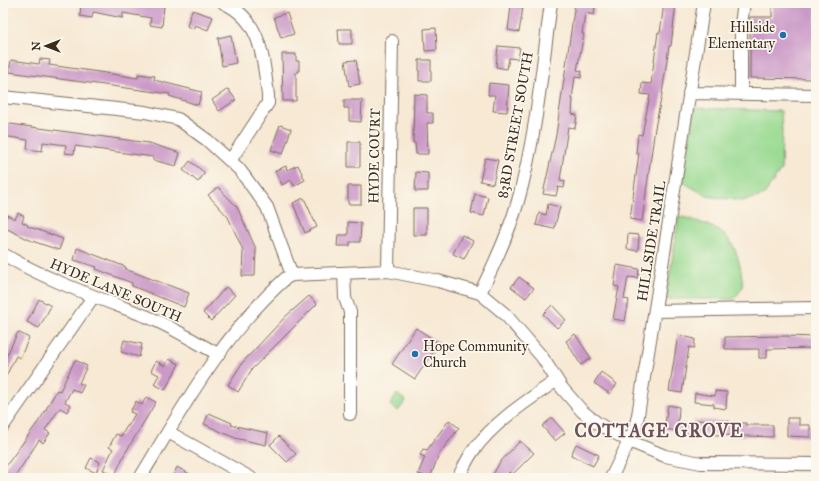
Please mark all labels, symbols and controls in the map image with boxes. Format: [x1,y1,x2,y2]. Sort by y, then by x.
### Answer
place label: Hillside Elementary [708,19,775,52]
north arrow [26,26,66,66]
marker: Hillside Elementary [778,30,788,40]
text: N [30,41,43,51]
street label: 83RD STREET SOUTH [494,50,537,200]
street label: HYDE COURT [365,108,384,204]
street label: HILLSIDE TRAIL [634,179,670,303]
street label: HYDE LANE SOUTH [47,255,184,326]
place label: Hope Community Church [423,338,529,371]
marker: Hope Community Church [410,349,420,359]
district label: COTTAGE GROVE [574,420,744,442]

